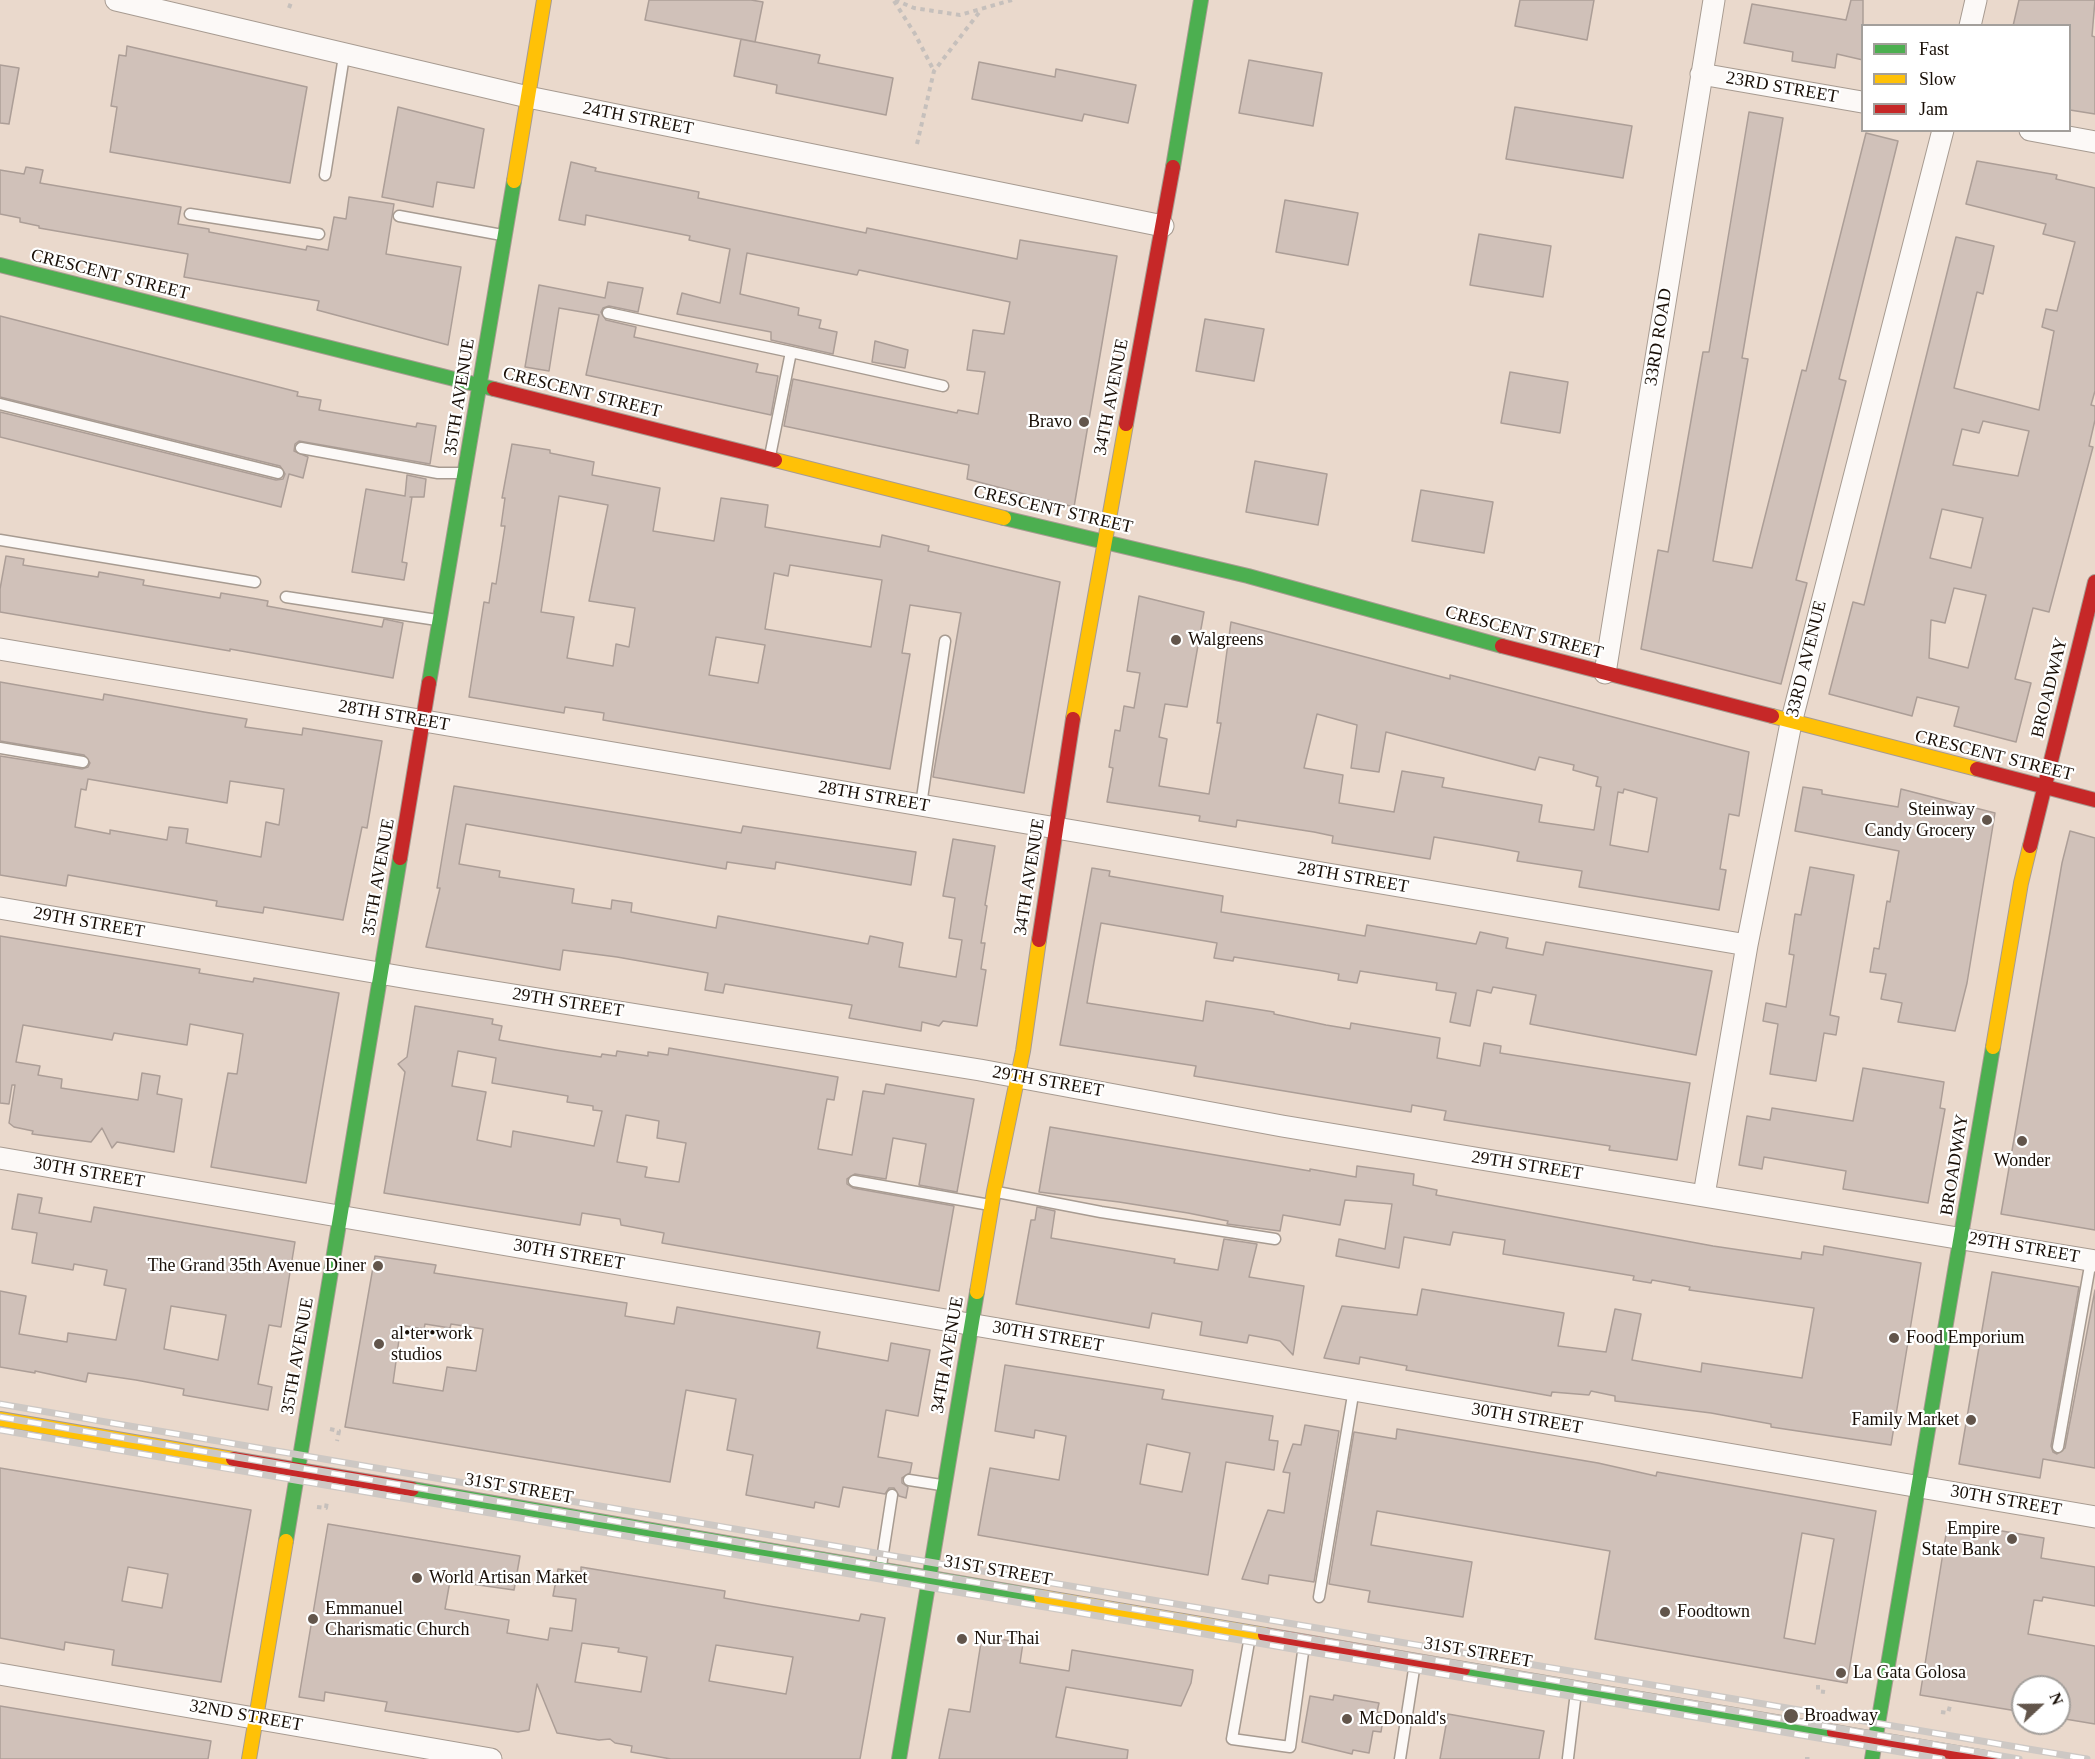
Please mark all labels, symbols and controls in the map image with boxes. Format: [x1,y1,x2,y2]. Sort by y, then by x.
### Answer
legend [1861,24,2071,132]
text: Fast [1919,39,1949,59]
street label: 23RD STREET [1724,68,1840,108]
text: Slow [1919,69,1956,89]
street label: 24TH STREET [581,98,695,140]
text: Jam [1919,99,1948,119]
street label: CRESCENT STREET [29,245,191,305]
street label: 33RD ROAD [1641,287,1677,387]
street label: 35TH AVENUE [440,337,480,457]
street label: 34TH AVENUE [1090,337,1134,457]
street label: CRESCENT STREET [501,363,663,423]
place label: Bravo [1028,411,1072,433]
marker: Bravo [1077,415,1091,429]
street label: CRESCENT STREET [971,481,1135,539]
street label: 33RD AVENUE [1782,599,1832,719]
street label: CRESCENT STREET [1443,602,1605,664]
place label: Walgreens [1188,629,1264,651]
marker: Walgreens [1169,633,1183,647]
street label: BROADWAY [2027,636,2073,740]
street label: 28TH STREET [337,696,451,736]
street label: CRESCENT STREET [1913,726,2075,786]
street label: 28TH STREET [817,777,931,817]
place label: Steinway Candy Grocery [1865,799,1975,842]
marker: Steinway Candy Grocery [1980,813,1994,827]
street label: 35TH AVENUE [358,817,400,937]
street label: 34TH AVENUE [1010,817,1050,937]
street label: 28TH STREET [1296,858,1410,898]
street label: 29TH STREET [32,903,146,943]
street label: 29TH STREET [511,984,625,1022]
street label: 29TH STREET [991,1062,1105,1102]
street label: BROADWAY [1936,1113,1974,1217]
marker: Wonder [2015,1134,2029,1148]
street label: 29TH STREET [1470,1147,1584,1185]
place label: Wonder [1994,1150,2050,1172]
street label: 30TH STREET [32,1153,146,1193]
street label: 29TH STREET [1967,1228,2081,1268]
street label: 30TH STREET [512,1235,626,1275]
place label: The Grand 35th Avenue Diner [147,1255,366,1277]
marker: The Grand 35th Avenue Diner [371,1259,385,1273]
street label: 34TH AVENUE [927,1295,969,1415]
street label: 35TH AVENUE [277,1296,319,1416]
street label: 30TH STREET [991,1317,1105,1357]
place label: al•ter•work studios [391,1323,473,1366]
place label: Food Emporium [1906,1327,2025,1349]
marker: Food Emporium [1887,1331,1901,1345]
marker: al•ter•work studios [372,1337,386,1351]
street label: 30TH STREET [1470,1399,1584,1439]
place label: Family Market [1852,1409,1959,1431]
marker: Family Market [1964,1413,1978,1427]
street label: 31ST STREET [463,1469,575,1509]
street label: 30TH STREET [1949,1481,2063,1521]
place label: Empire State Bank [1922,1518,2000,1561]
marker: Empire State Bank [2005,1532,2019,1546]
street label: 31ST STREET [942,1551,1054,1591]
place label: World Artisan Market [429,1567,588,1589]
marker: World Artisan Market [410,1571,424,1585]
place label: Emmanuel Charismatic Church [325,1598,469,1640]
place label: Foodtown [1677,1601,1750,1623]
marker: Foodtown [1658,1605,1672,1619]
marker: Emmanuel Charismatic Church [306,1612,320,1626]
place label: Nur Thai [974,1628,1039,1650]
marker: Nur Thai [955,1632,969,1646]
street label: 31ST STREET [1422,1633,1534,1673]
place label: La Gata Golosa [1853,1662,1966,1684]
marker: La Gata Golosa [1834,1666,1848,1680]
north arrow [2011,1675,2071,1735]
text: N [2046,1690,2066,1707]
street label: 32ND STREET [188,1695,304,1737]
place label: Broadway [1804,1705,1878,1727]
marker: Broadway [1782,1707,1800,1725]
place label: McDonald's [1359,1708,1446,1730]
marker: McDonald's [1340,1712,1354,1726]

